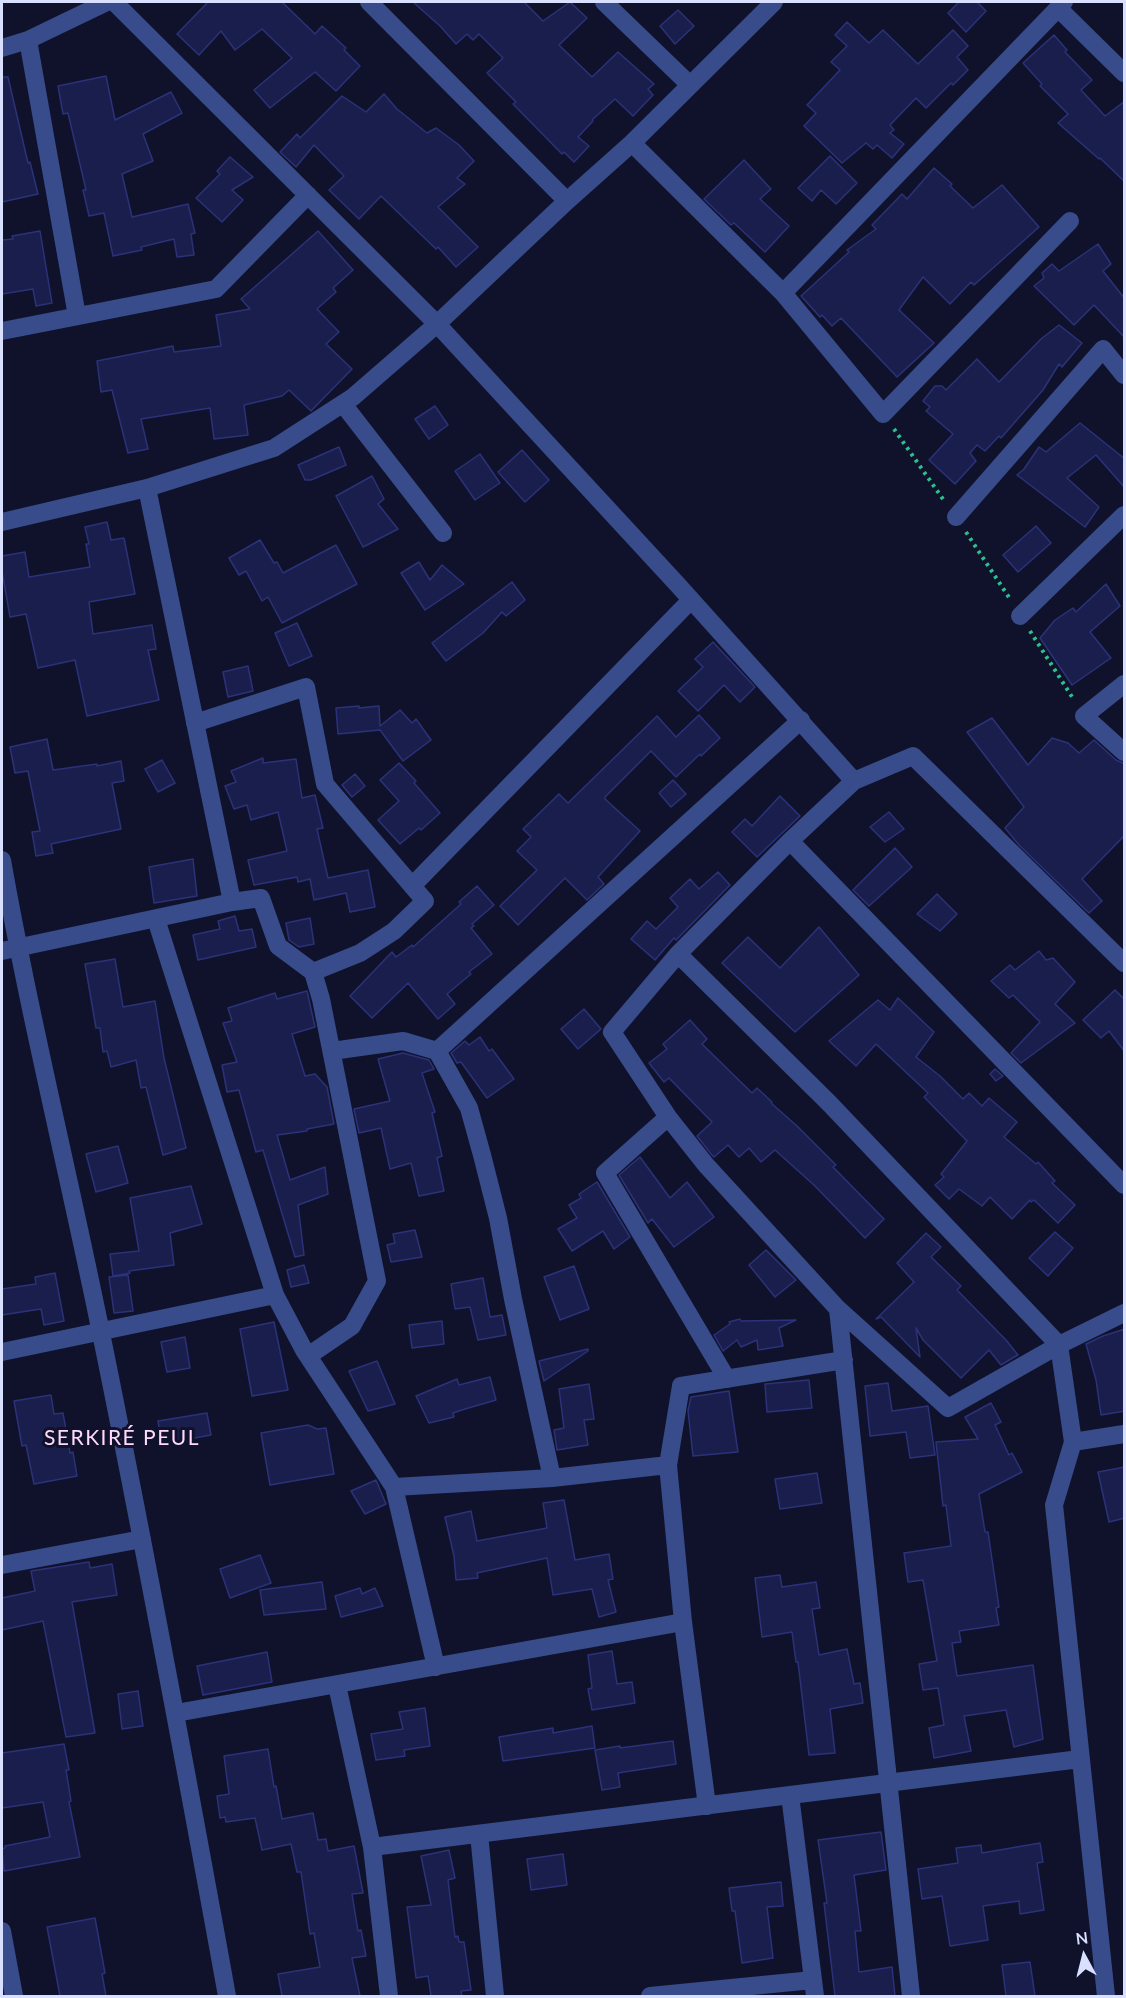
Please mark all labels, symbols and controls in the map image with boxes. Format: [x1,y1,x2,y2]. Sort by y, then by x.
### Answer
district label: SERKIRÉ PEUL [44,1425,200,1451]
north arrow [1054,1926,1114,1986]
text: N [1074,1927,1089,1948]

